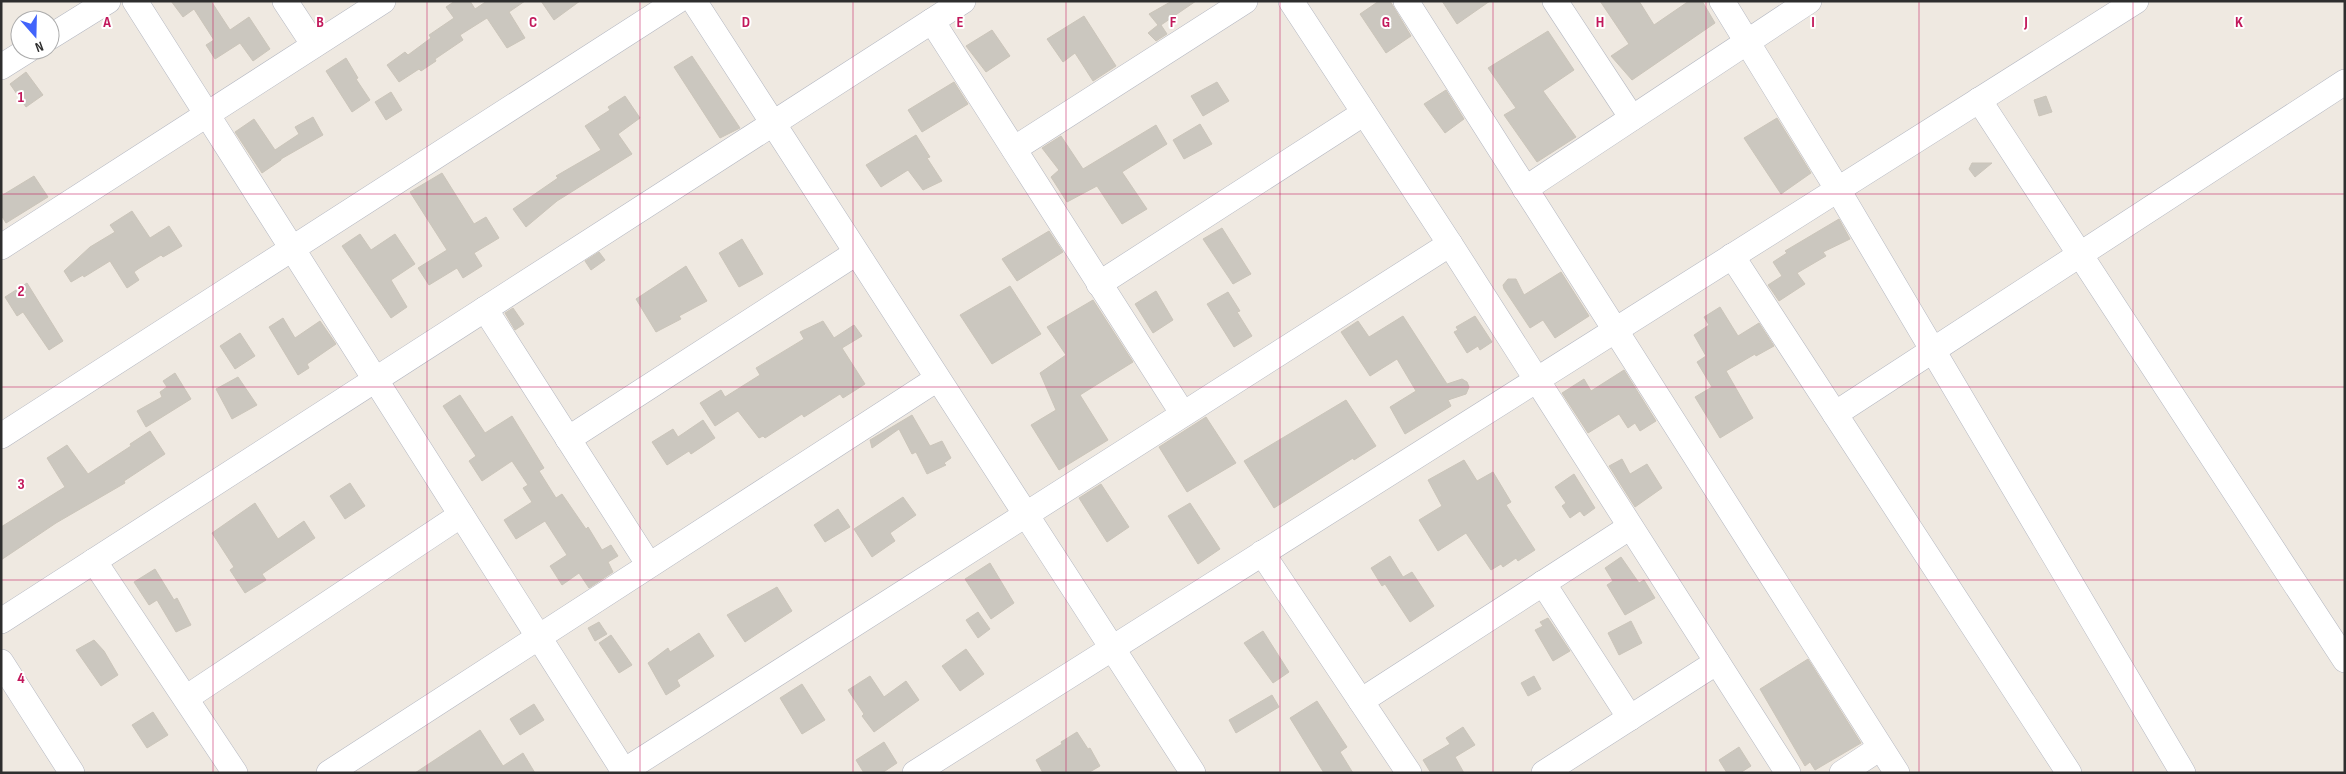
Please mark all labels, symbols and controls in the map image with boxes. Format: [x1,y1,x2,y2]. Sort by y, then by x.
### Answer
north arrow [10,10,60,60]
text: A [102,13,111,32]
text: B [316,13,324,32]
text: C [529,13,537,32]
text: D [742,13,750,32]
text: E [957,13,964,32]
text: F [1170,13,1177,32]
text: G [1382,13,1390,32]
text: H [1596,13,1604,32]
text: I [1811,13,1815,32]
text: J [2023,13,2028,32]
text: K [2235,13,2243,32]
text: N [33,37,46,56]
text: 1 [18,88,25,107]
text: 2 [17,282,25,301]
text: 3 [17,475,25,494]
text: 4 [17,669,25,688]

